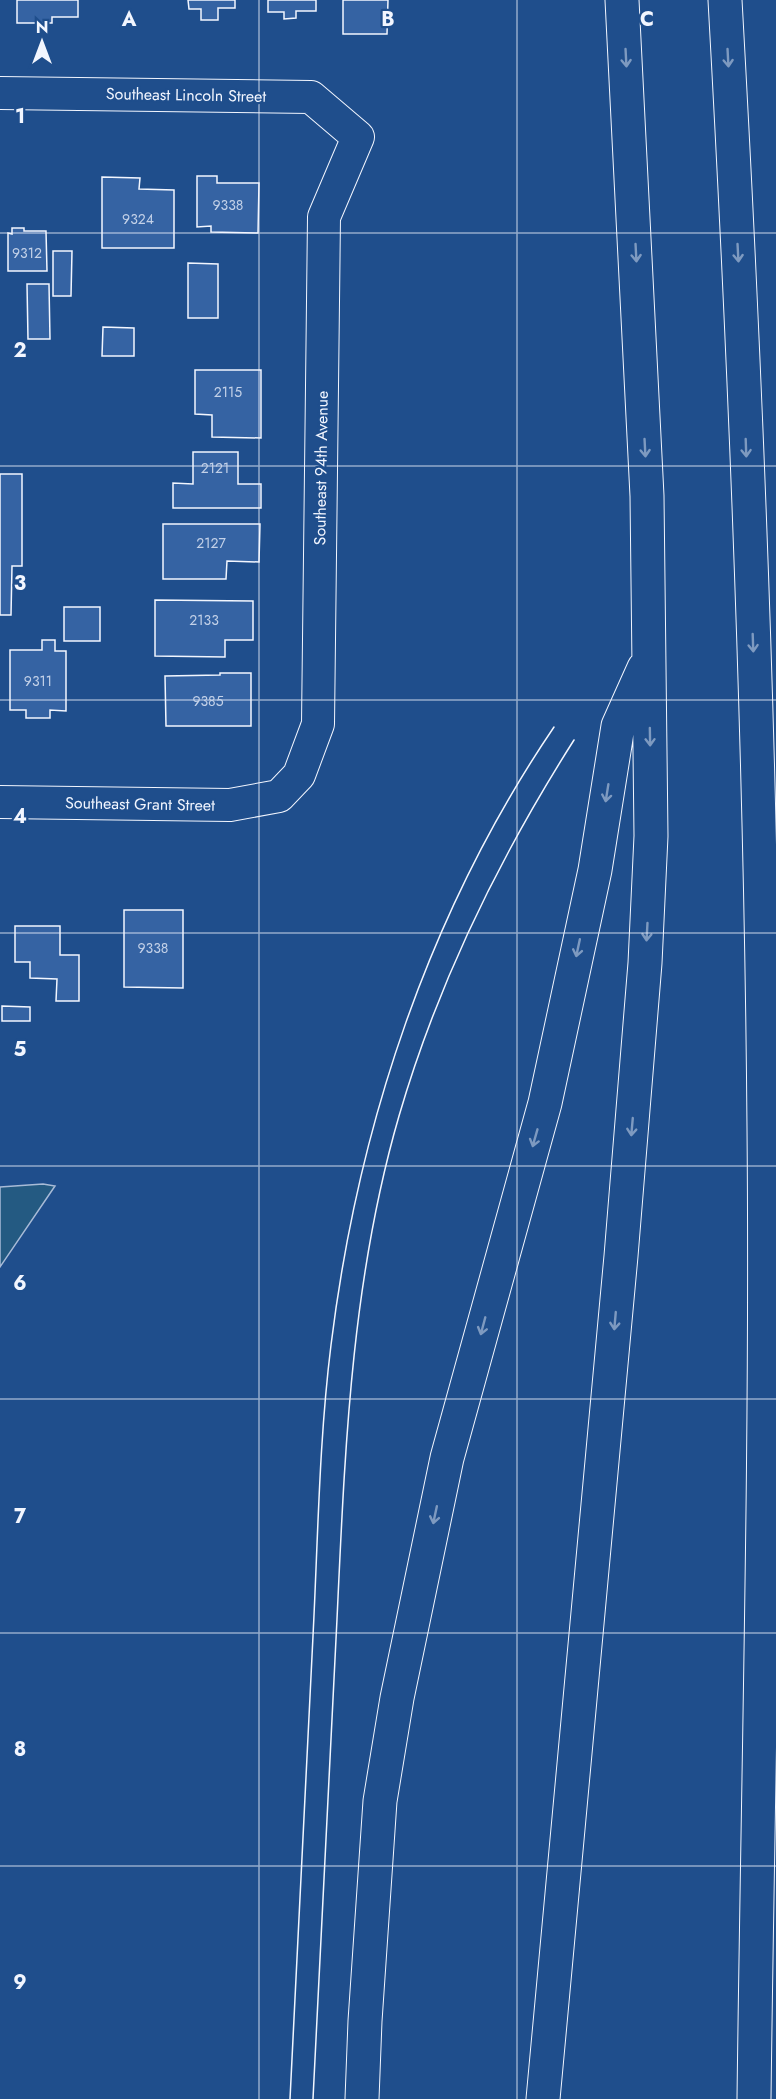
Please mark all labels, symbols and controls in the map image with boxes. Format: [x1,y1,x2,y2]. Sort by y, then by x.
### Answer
text: A [121,5,137,34]
text: B [381,5,395,34]
text: C [640,5,654,34]
north arrow [12,12,72,72]
text: N [36,16,48,39]
one-way arrow [620,48,631,68]
one-way arrow [723,48,734,68]
street label: Southeast Lincoln Street [106,82,267,108]
text: 1 [15,102,25,131]
house number: 9338 [213,195,244,215]
house number: 9324 [122,209,154,229]
house number: 9312 [12,243,42,263]
one-way arrow [631,243,642,263]
one-way arrow [732,243,743,263]
text: 2 [13,336,27,365]
house number: 2115 [214,382,242,402]
street label: Southeast 94th Avenue [308,391,334,545]
one-way arrow [639,437,651,457]
one-way arrow [740,437,752,457]
house number: 2121 [201,458,229,478]
house number: 2127 [196,533,226,553]
text: 3 [14,569,26,598]
house number: 2133 [189,610,219,630]
one-way arrow [747,632,759,652]
house number: 9311 [24,671,52,691]
house number: 9385 [192,691,224,711]
one-way arrow [644,727,656,747]
one-way arrow [601,783,612,803]
street label: Southeast Grant Street [65,791,215,817]
text: 4 [13,802,27,831]
one-way arrow [641,922,652,942]
one-way arrow [572,937,583,957]
house number: 9338 [138,938,169,958]
text: 5 [14,1035,27,1064]
one-way arrow [626,1116,637,1136]
one-way arrow [529,1128,540,1147]
text: 6 [13,1269,27,1298]
one-way arrow [609,1311,620,1330]
one-way arrow [477,1316,488,1335]
text: 7 [14,1502,27,1531]
one-way arrow [429,1504,440,1524]
text: 8 [14,1735,26,1764]
text: 9 [13,1968,27,1997]

